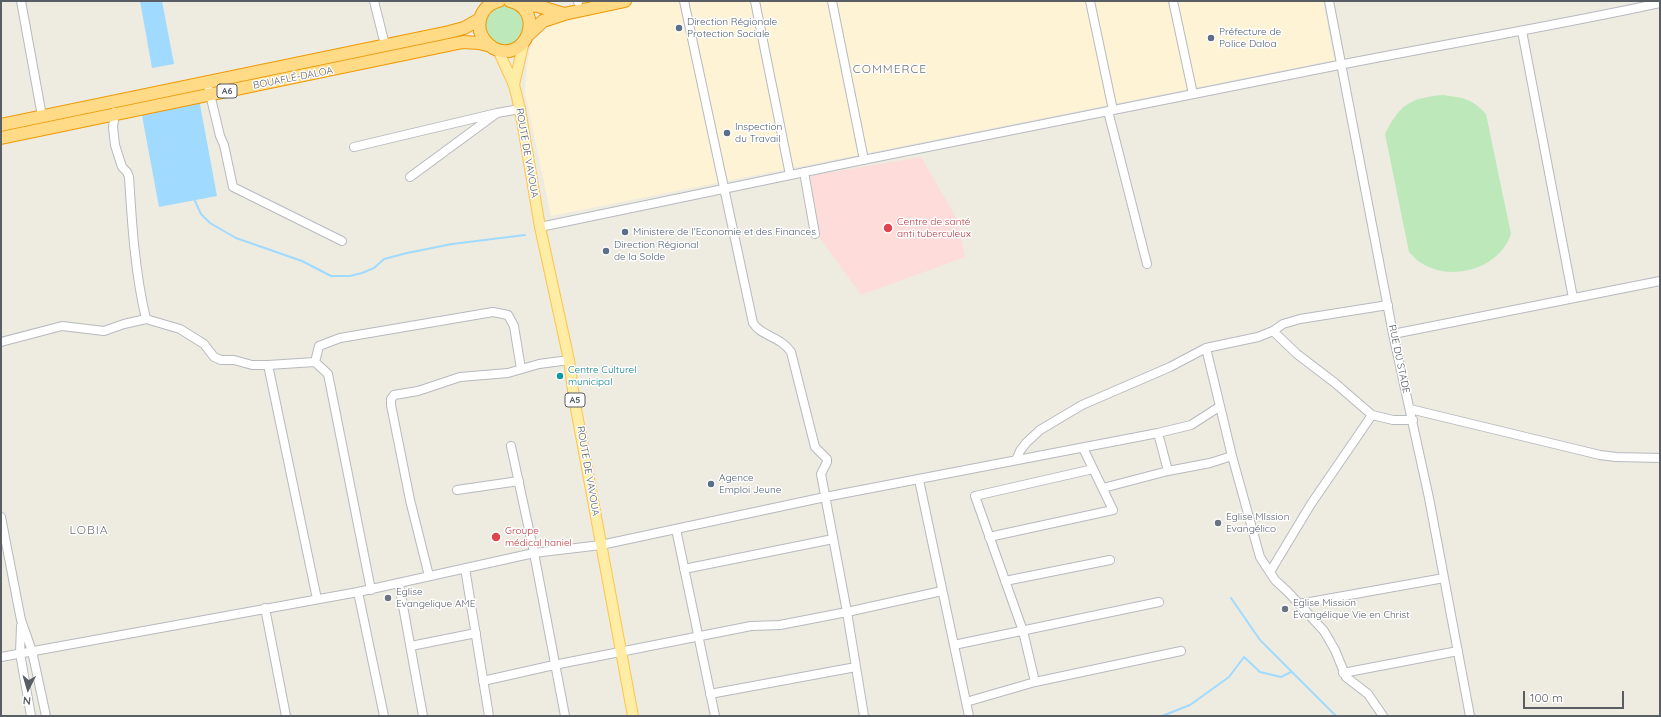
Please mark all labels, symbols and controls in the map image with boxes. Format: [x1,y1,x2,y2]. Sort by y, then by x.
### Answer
place label: Direction Régionale Protection Sociale [687,16,777,40]
marker: Direction Régionale Protection Sociale [674,23,684,33]
place label: Préfecture de Police Daloa [1219,26,1281,50]
marker: Préfecture de Police Daloa [1206,33,1216,43]
district label: COMMERCE [853,62,927,76]
street label: BOUAFLÉ-DALOA [252,64,334,92]
road number: A6 [217,84,237,98]
street label: ROUTE DE VAVOUA [513,107,541,199]
place label: Inspection du Travail [735,121,782,144]
marker: Inspection du Travail [722,128,732,138]
place label: Centre de santé anti tuberculeux [897,216,971,240]
marker: Centre de santé anti tuberculeux [882,222,894,234]
place label: Ministere de l'Economie et des Finances [633,226,816,238]
marker: Ministere de l'Economie et des Finances [620,227,630,237]
place label: Direction Régional de la Solde [614,239,699,262]
marker: Direction Régional de la Solde [601,246,611,256]
street label: RUE DU STADE [1386,324,1412,394]
place label: Centre Culturel municipal [568,364,637,388]
marker: Centre Culturel municipal [555,371,565,381]
road number: A5 [565,393,585,407]
street label: ROUTE DE VAVOUA [574,425,602,517]
place label: Agence Emploi Jeune [719,472,781,496]
marker: Agence Emploi Jeune [706,479,716,489]
place label: Eglise MIssion Evangélico [1226,511,1289,534]
marker: Eglise MIssion Evangélico [1213,518,1223,528]
district label: LOBIA [69,523,109,537]
place label: Groupe médical haniel [505,525,572,548]
marker: Groupe médical haniel [490,531,502,543]
place label: Eglise Evangelique AME [396,586,475,610]
marker: Eglise Evangelique AME [383,593,393,603]
place label: Eglise Mission Évangélique Vie en Christ [1293,597,1410,620]
marker: Eglise Mission Évangélique Vie en Christ [1280,604,1290,614]
north arrow [8,669,48,709]
scale bar [1525,683,1626,709]
text: 100 m [1530,690,1563,705]
text: N [22,694,32,708]

